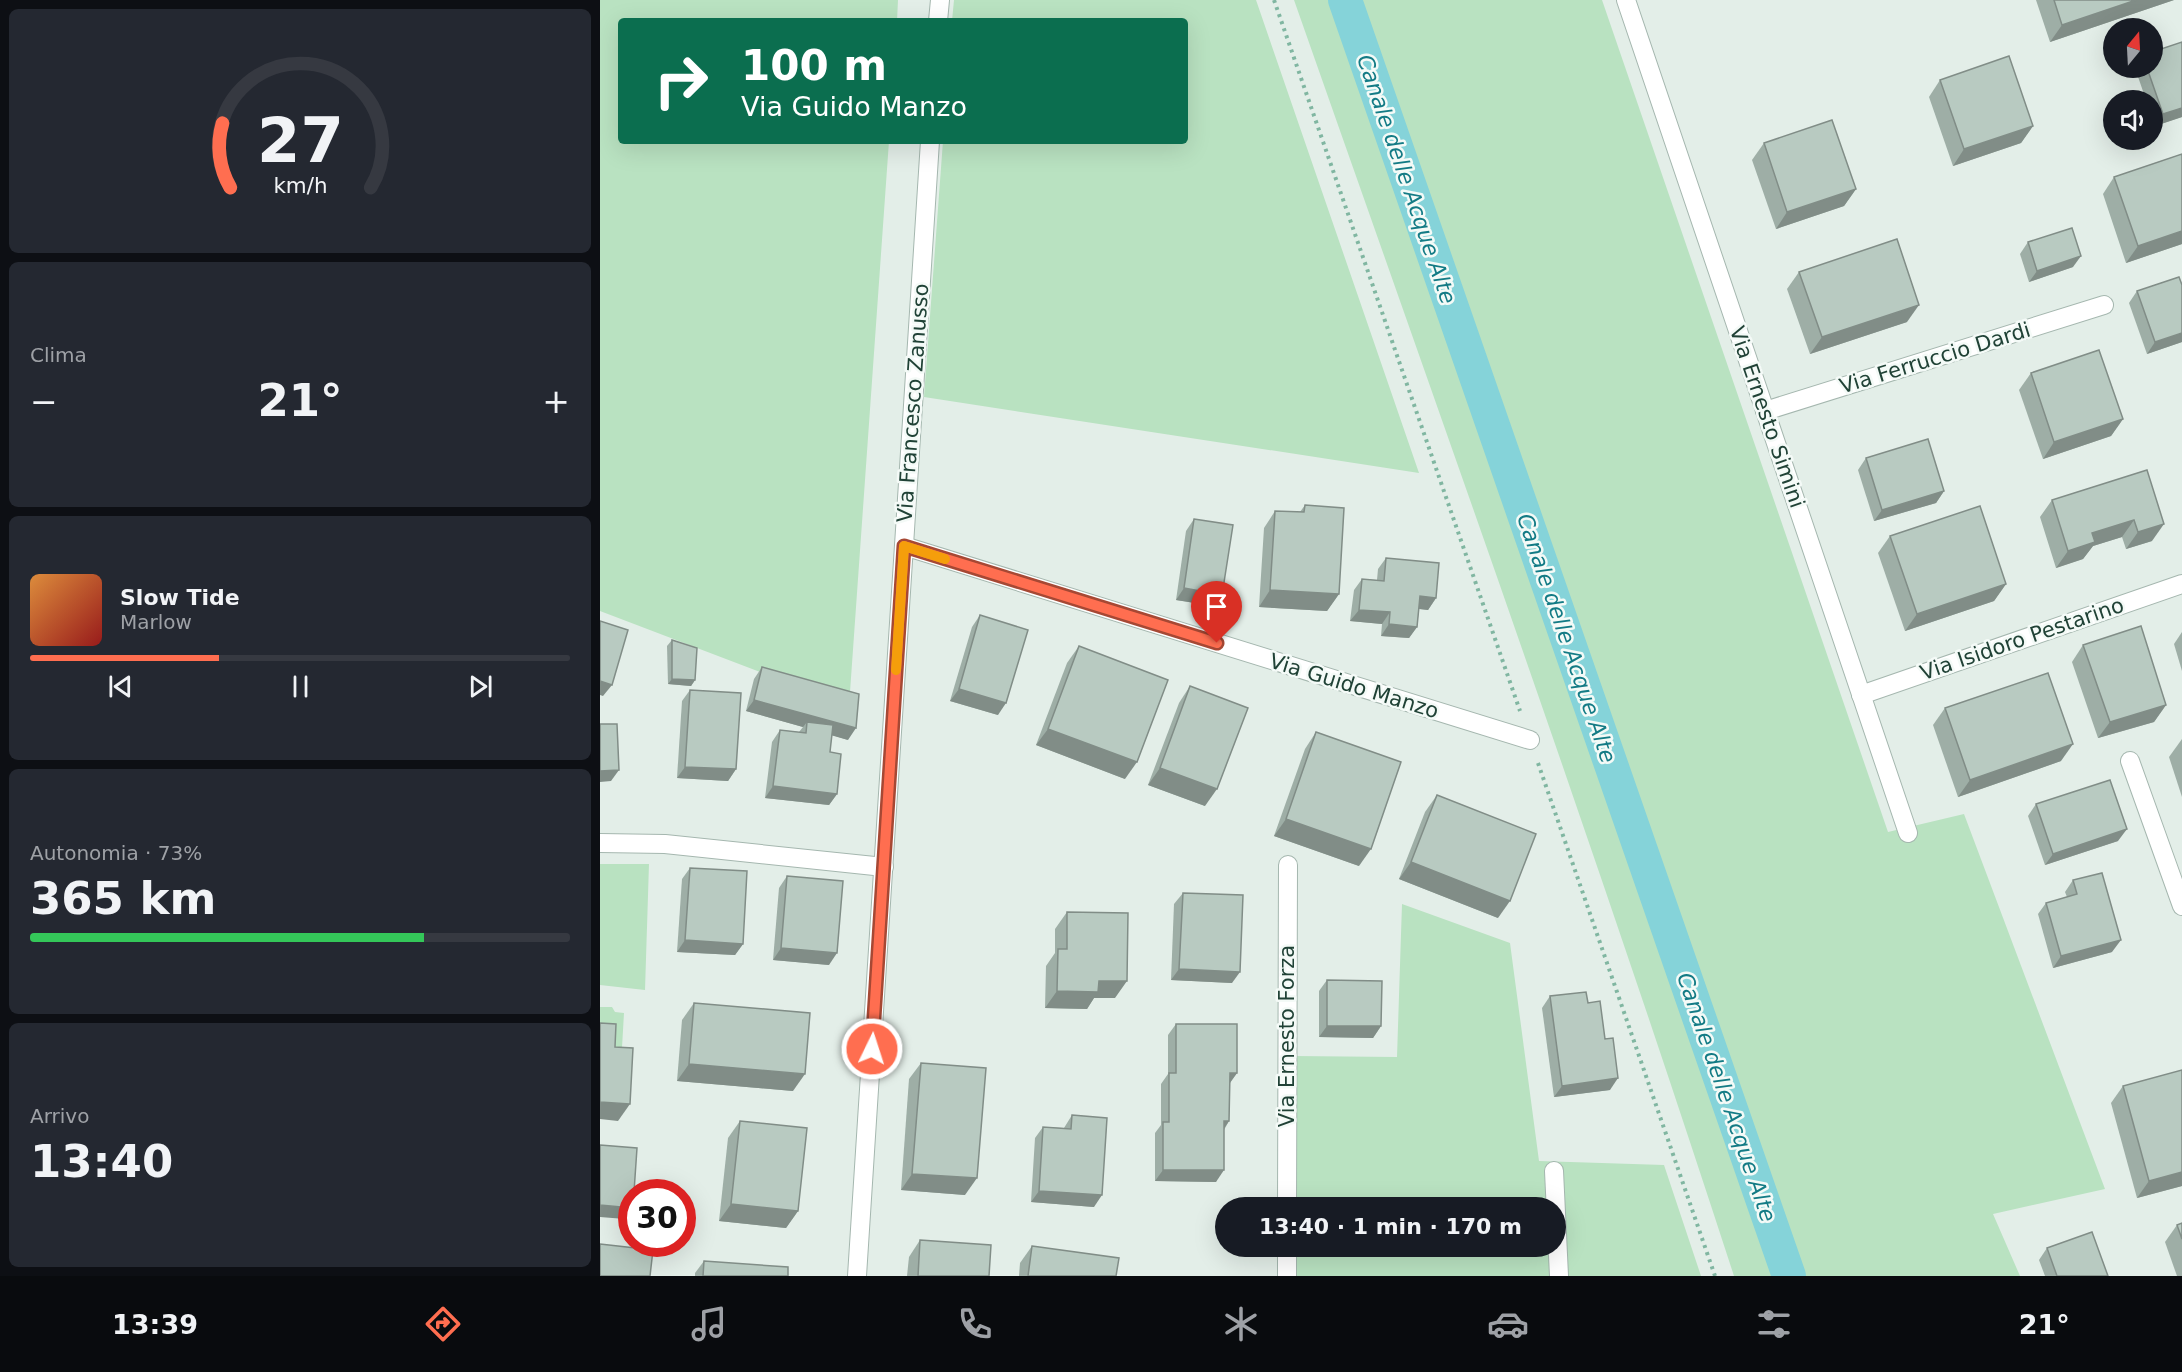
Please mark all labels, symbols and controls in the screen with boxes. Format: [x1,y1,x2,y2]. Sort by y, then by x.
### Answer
north arrow [2103,18,2163,78]
map controls [2103,18,2163,150]
text: 100 m [741,41,887,90]
icon: right [642,42,720,120]
water label: Canale delle Acque Alte [1352,51,1461,307]
button: sound [2103,90,2163,150]
text: Via Guido Manzo [741,91,967,122]
text: 27 [257,104,343,177]
text: km/h [273,174,327,199]
street label: Via Francesco Zanusso [893,283,933,523]
street label: Via Ferruccio Dardi [1837,318,2033,398]
street label: Via Ernesto Simini [1725,323,1809,511]
text: Clima [30,343,87,367]
text: 21° [257,374,343,427]
text: − [30,382,58,421]
text: + [542,382,570,421]
water label: Canale delle Acque Alte [1512,510,1621,766]
pin [1191,581,1242,643]
text: Slow Tide [120,585,240,610]
icon: arrive [1200,590,1233,623]
street label: Via Isidoro Pestarino [1917,593,2127,685]
text: Marlow [120,610,192,634]
street label: Via Guido Manzo [1266,649,1442,723]
icon: previous [104,670,137,703]
icon: pause [284,670,317,703]
icon: next [464,670,497,703]
text: Autonomia · 73% [30,841,202,865]
text: 365 km [30,872,216,925]
street label: Via Ernesto Forza [1275,945,1299,1127]
water label: Canale delle Acque Alte [1672,969,1781,1225]
position arrow [840,1017,904,1081]
text: Arrivo [30,1104,89,1128]
text: 13:40 [30,1135,173,1188]
speed limit sign: 30 [618,1179,696,1257]
text: 13:40 · 1 min · 170 m [1259,1214,1522,1239]
icon: directions [422,1303,464,1345]
icon: music [688,1303,730,1345]
icon: phone [954,1303,996,1345]
icon: climate [1220,1303,1262,1345]
icon: car [1487,1303,1529,1345]
icon: filters [1753,1303,1795,1345]
text: 13:39 [112,1309,198,1340]
text: 21° [2019,1309,2070,1340]

